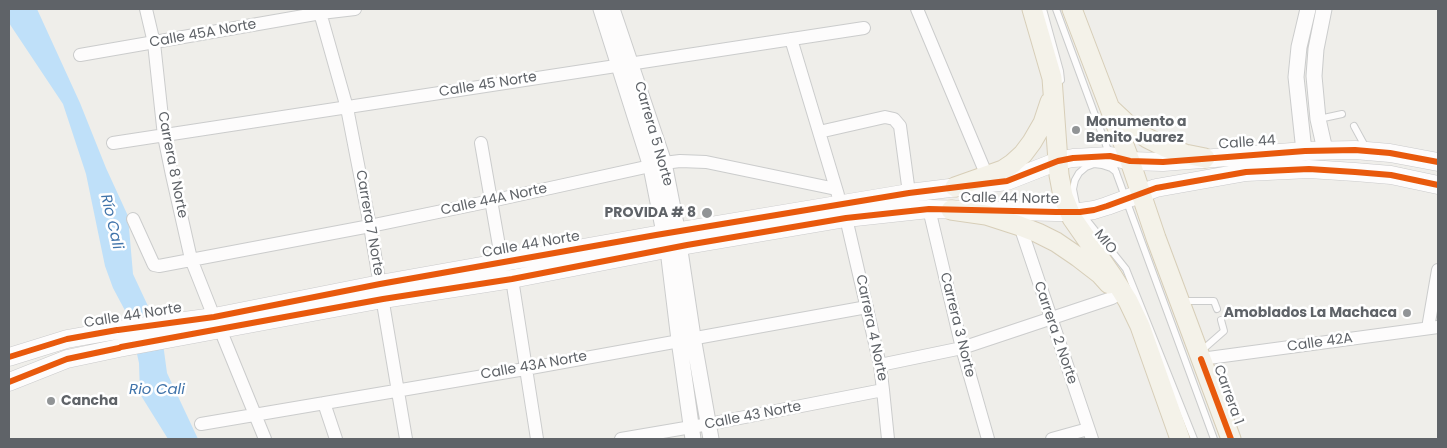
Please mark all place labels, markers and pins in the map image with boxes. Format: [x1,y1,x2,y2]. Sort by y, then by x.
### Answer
place label: Monumento a Benito Juarez [1086,114,1187,146]
marker: Monumento a Benito Juarez [1070,124,1082,136]
place label: PROVIDA # 8 [605,205,696,221]
marker: PROVIDA # 8 [700,206,714,220]
place label: Amoblados La Machaca [1224,305,1397,321]
marker: Amoblados La Machaca [1401,307,1413,319]
place label: Cancha [61,393,118,409]
marker: Cancha [45,395,57,407]

